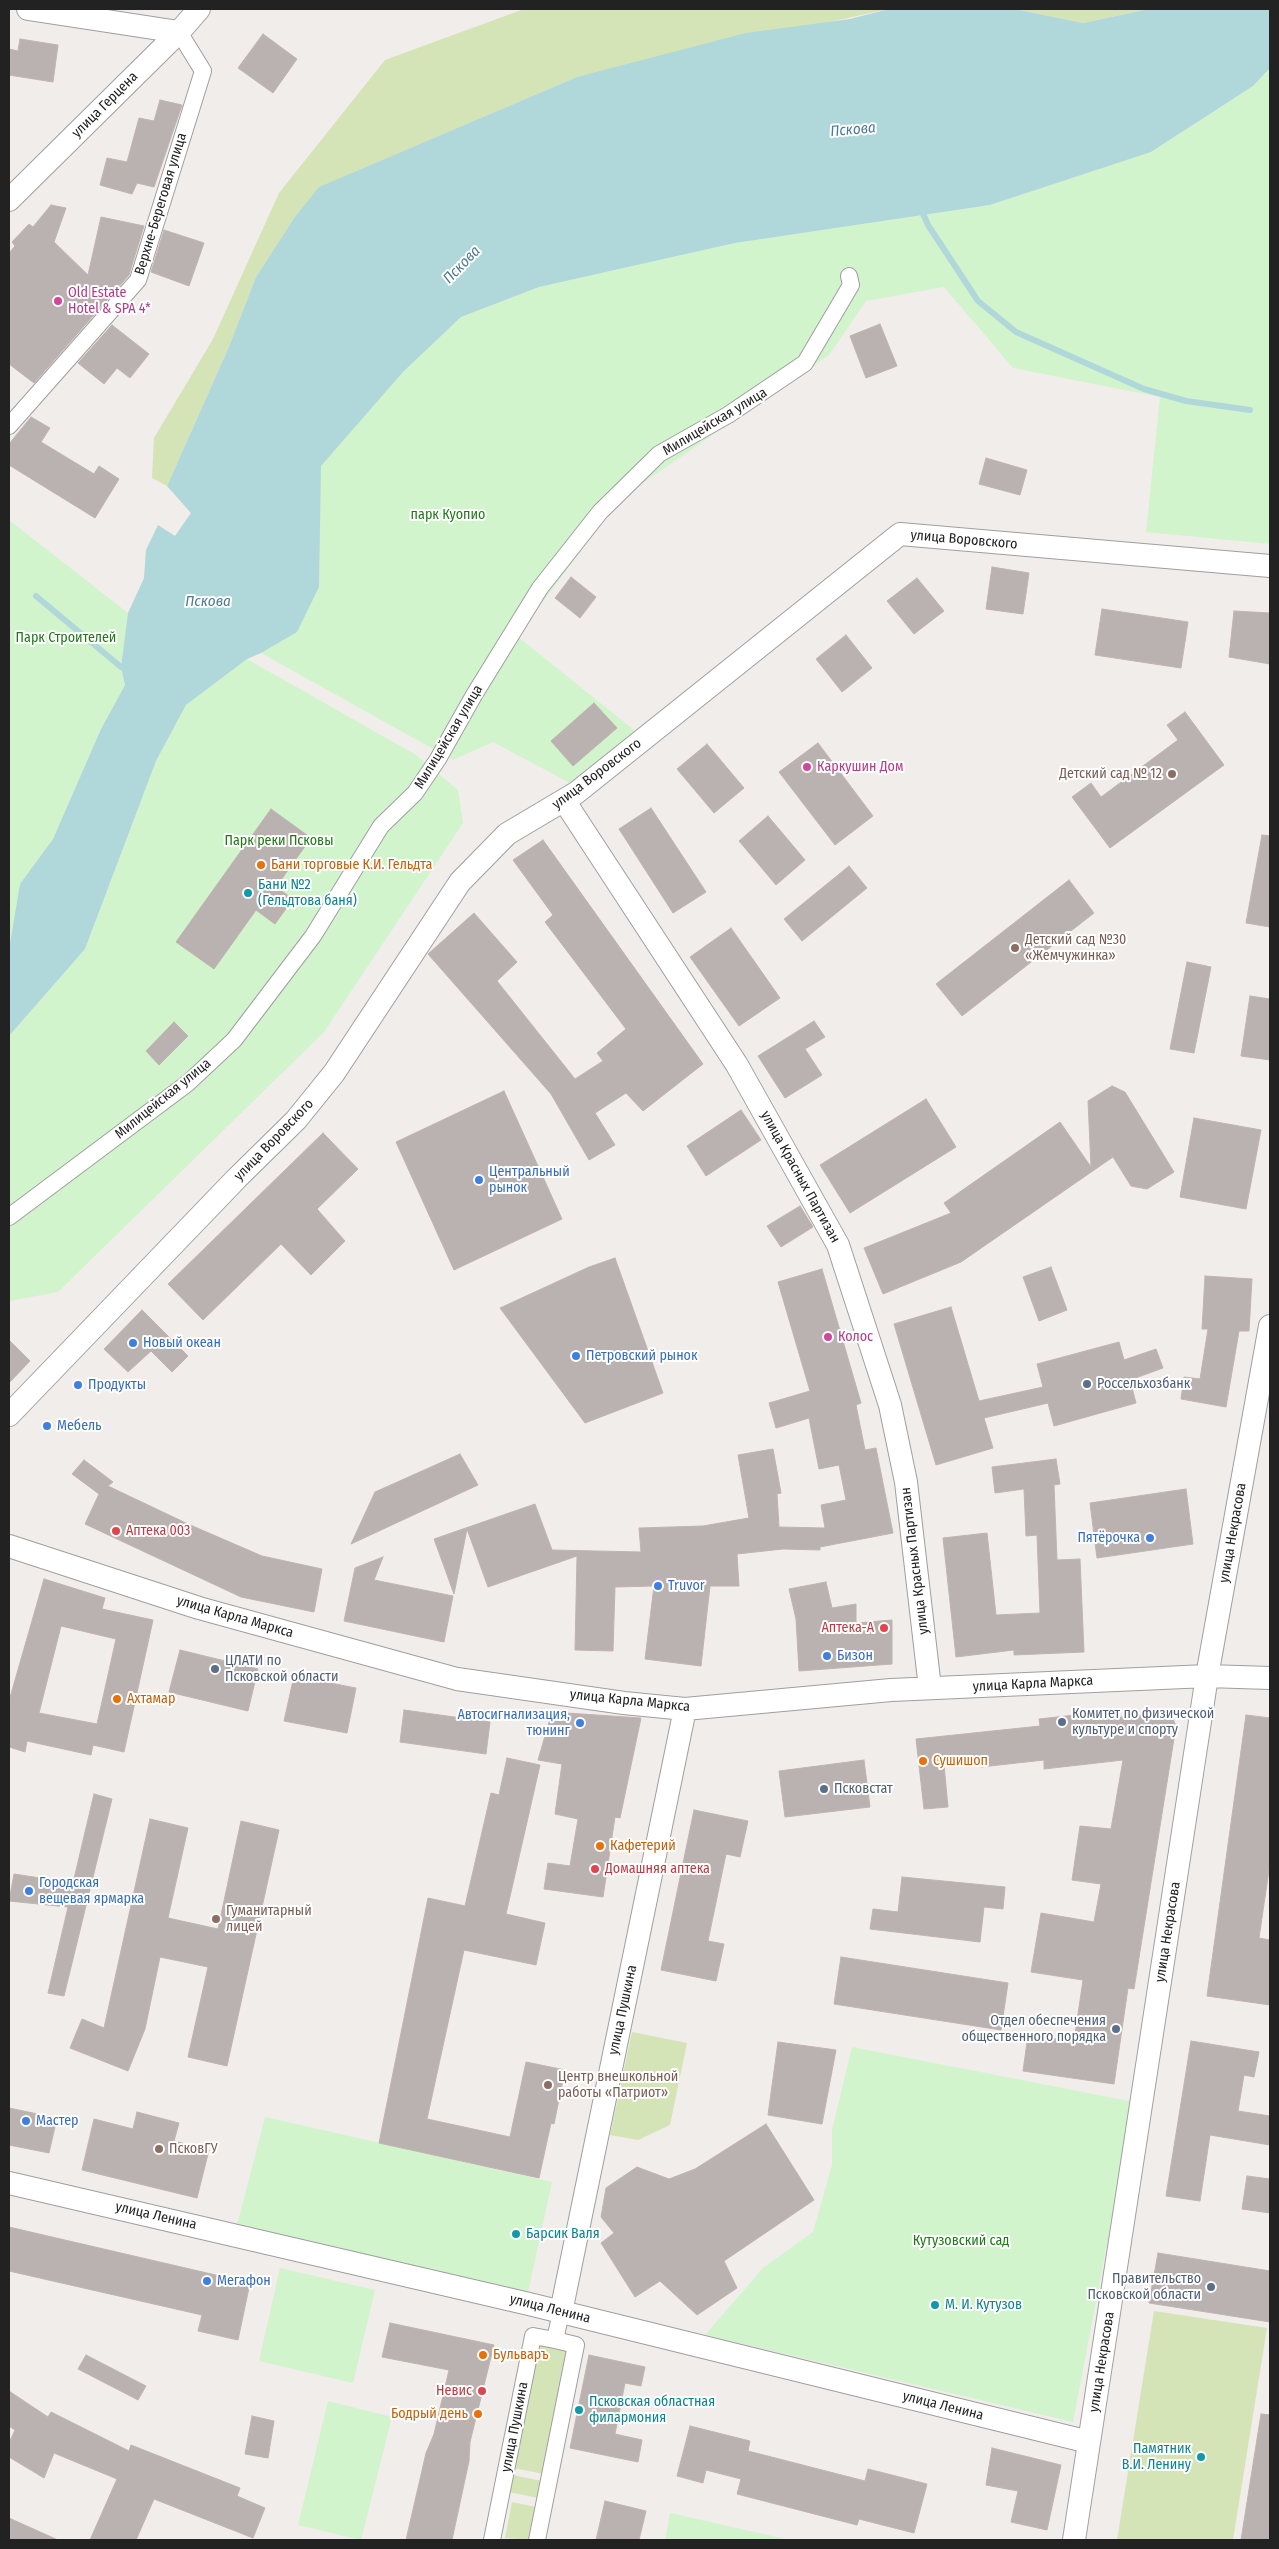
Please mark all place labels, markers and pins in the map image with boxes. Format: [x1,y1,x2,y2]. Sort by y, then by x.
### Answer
place label: Old Estate Hotel & SPA 4* [68,285,151,318]
marker: Old Estate Hotel & SPA 4* [52,295,64,307]
place label: Каркушин Дом [817,759,903,775]
marker: Каркушин Дом [801,761,813,773]
place label: Детский сад № 12 [1059,766,1162,782]
marker: Детский сад № 12 [1166,768,1178,780]
place label: Бани торговые К.И. Гельдта [271,857,432,873]
marker: Бани торговые К.И. Гельдта [255,859,267,871]
place label: Бани №2 (Гельдтова баня) [258,877,357,910]
marker: Бани №2 (Гельдтова баня) [242,887,254,899]
place label: Детский сад №30 «Жемчужинка» [1025,932,1126,964]
marker: Детский сад №30 «Жемчужинка» [1009,942,1021,954]
place label: Центральный рынок [489,1164,570,1196]
marker: Центральный рынок [473,1174,485,1186]
place label: Колос [838,1329,873,1345]
marker: Колос [822,1331,834,1343]
place label: Новый океан [143,1335,221,1351]
marker: Новый океан [127,1337,139,1349]
place label: Петровский рынок [586,1348,698,1364]
marker: Петровский рынок [570,1350,582,1362]
place label: Россельхозбанк [1097,1376,1190,1392]
place label: Продукты [88,1377,146,1393]
marker: Россельхозбанк [1081,1378,1093,1390]
marker: Продукты [72,1379,84,1391]
place label: Мебель [57,1418,102,1434]
marker: Мебель [41,1420,53,1432]
place label: Аптека 003 [126,1523,190,1539]
marker: Аптека 003 [110,1525,122,1537]
place label: Пятёрочка [1077,1530,1140,1546]
marker: Пятёрочка [1144,1532,1156,1544]
place label: Truvor [668,1578,705,1594]
marker: Truvor [652,1580,664,1592]
place label: Аптека-А [822,1620,874,1636]
marker: Аптека-А [878,1622,890,1634]
place label: Бизон [837,1648,873,1664]
marker: Бизон [821,1650,833,1662]
place label: ЦЛАТИ по Псковской области [225,1653,339,1685]
marker: ЦЛАТИ по Псковской области [209,1663,221,1675]
place label: Ахтамар [127,1691,175,1707]
marker: Ахтамар [111,1693,123,1705]
place label: Комитет по физической культуре и спорту [1072,1706,1214,1738]
place label: Автосигнализация, тюнинг [457,1707,570,1740]
marker: Комитет по физической культуре и спорту [1056,1716,1068,1728]
marker: Автосигнализация, тюнинг [574,1717,586,1729]
place label: Сушишоп [933,1753,988,1769]
marker: Сушишоп [917,1755,929,1767]
place label: Псковстат [834,1781,893,1797]
marker: Псковстат [818,1783,830,1795]
place label: Кафетерий [610,1838,676,1854]
marker: Кафетерий [594,1840,606,1852]
place label: Домашняя аптека [605,1861,710,1877]
marker: Домашняя аптека [589,1863,601,1875]
place label: Городская вещевая ярмарка [39,1875,144,1908]
marker: Городская вещевая ярмарка [23,1885,35,1897]
place label: Гуманитарный лицей [226,1903,312,1935]
marker: Гуманитарный лицей [210,1913,222,1925]
place label: Отдел обеспечения общественного порядка [962,2013,1106,2045]
marker: Отдел обеспечения общественного порядка [1110,2023,1122,2035]
place label: Центр внешкольной работы «Патриот» [558,2069,678,2102]
marker: Центр внешкольной работы «Патриот» [542,2079,554,2091]
place label: Мастер [36,2113,79,2129]
marker: Мастер [20,2115,32,2127]
place label: ПсковГУ [169,2141,218,2157]
marker: ПсковГУ [153,2143,165,2155]
place label: Барсик Валя [526,2226,600,2242]
marker: Барсик Валя [510,2228,522,2240]
place label: Правительство Псковской области [1087,2271,1201,2304]
place label: Мегафон [217,2273,271,2289]
marker: Мегафон [201,2275,213,2287]
marker: Правительство Псковской области [1205,2281,1217,2293]
place label: М. И. Кутузов [945,2297,1022,2313]
marker: М. И. Кутузов [929,2299,941,2311]
place label: Бульваръ [493,2347,549,2363]
marker: Бульваръ [477,2349,489,2361]
place label: Невис [436,2383,472,2399]
marker: Невис [476,2385,488,2397]
place label: Псковская областная филармония [589,2394,715,2426]
marker: Псковская областная филармония [573,2404,585,2416]
place label: Бодрый день [391,2406,468,2422]
marker: Бодрый день [472,2408,484,2420]
place label: Памятник В.И. Ленину [1122,2441,1191,2474]
marker: Памятник В.И. Ленину [1195,2451,1207,2463]

